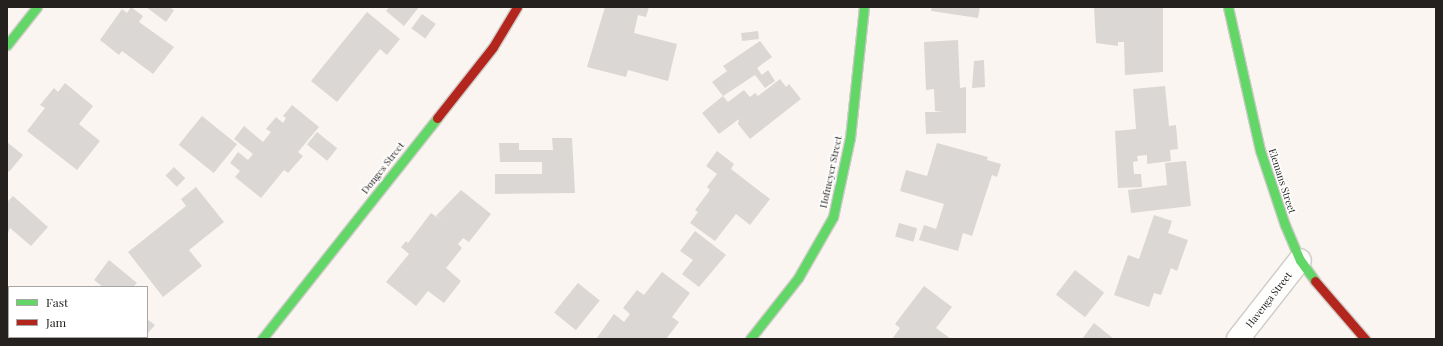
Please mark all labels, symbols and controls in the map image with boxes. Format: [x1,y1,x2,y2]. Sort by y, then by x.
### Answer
street label: Hofmeyer Street [817,135,845,209]
street label: Donges Street [359,140,407,196]
street label: Elemans Street [1266,147,1298,215]
street label: Havenga Street [1243,270,1295,330]
legend [8,286,148,338]
text: Fast [46,294,68,310]
text: Jam [46,314,66,330]

